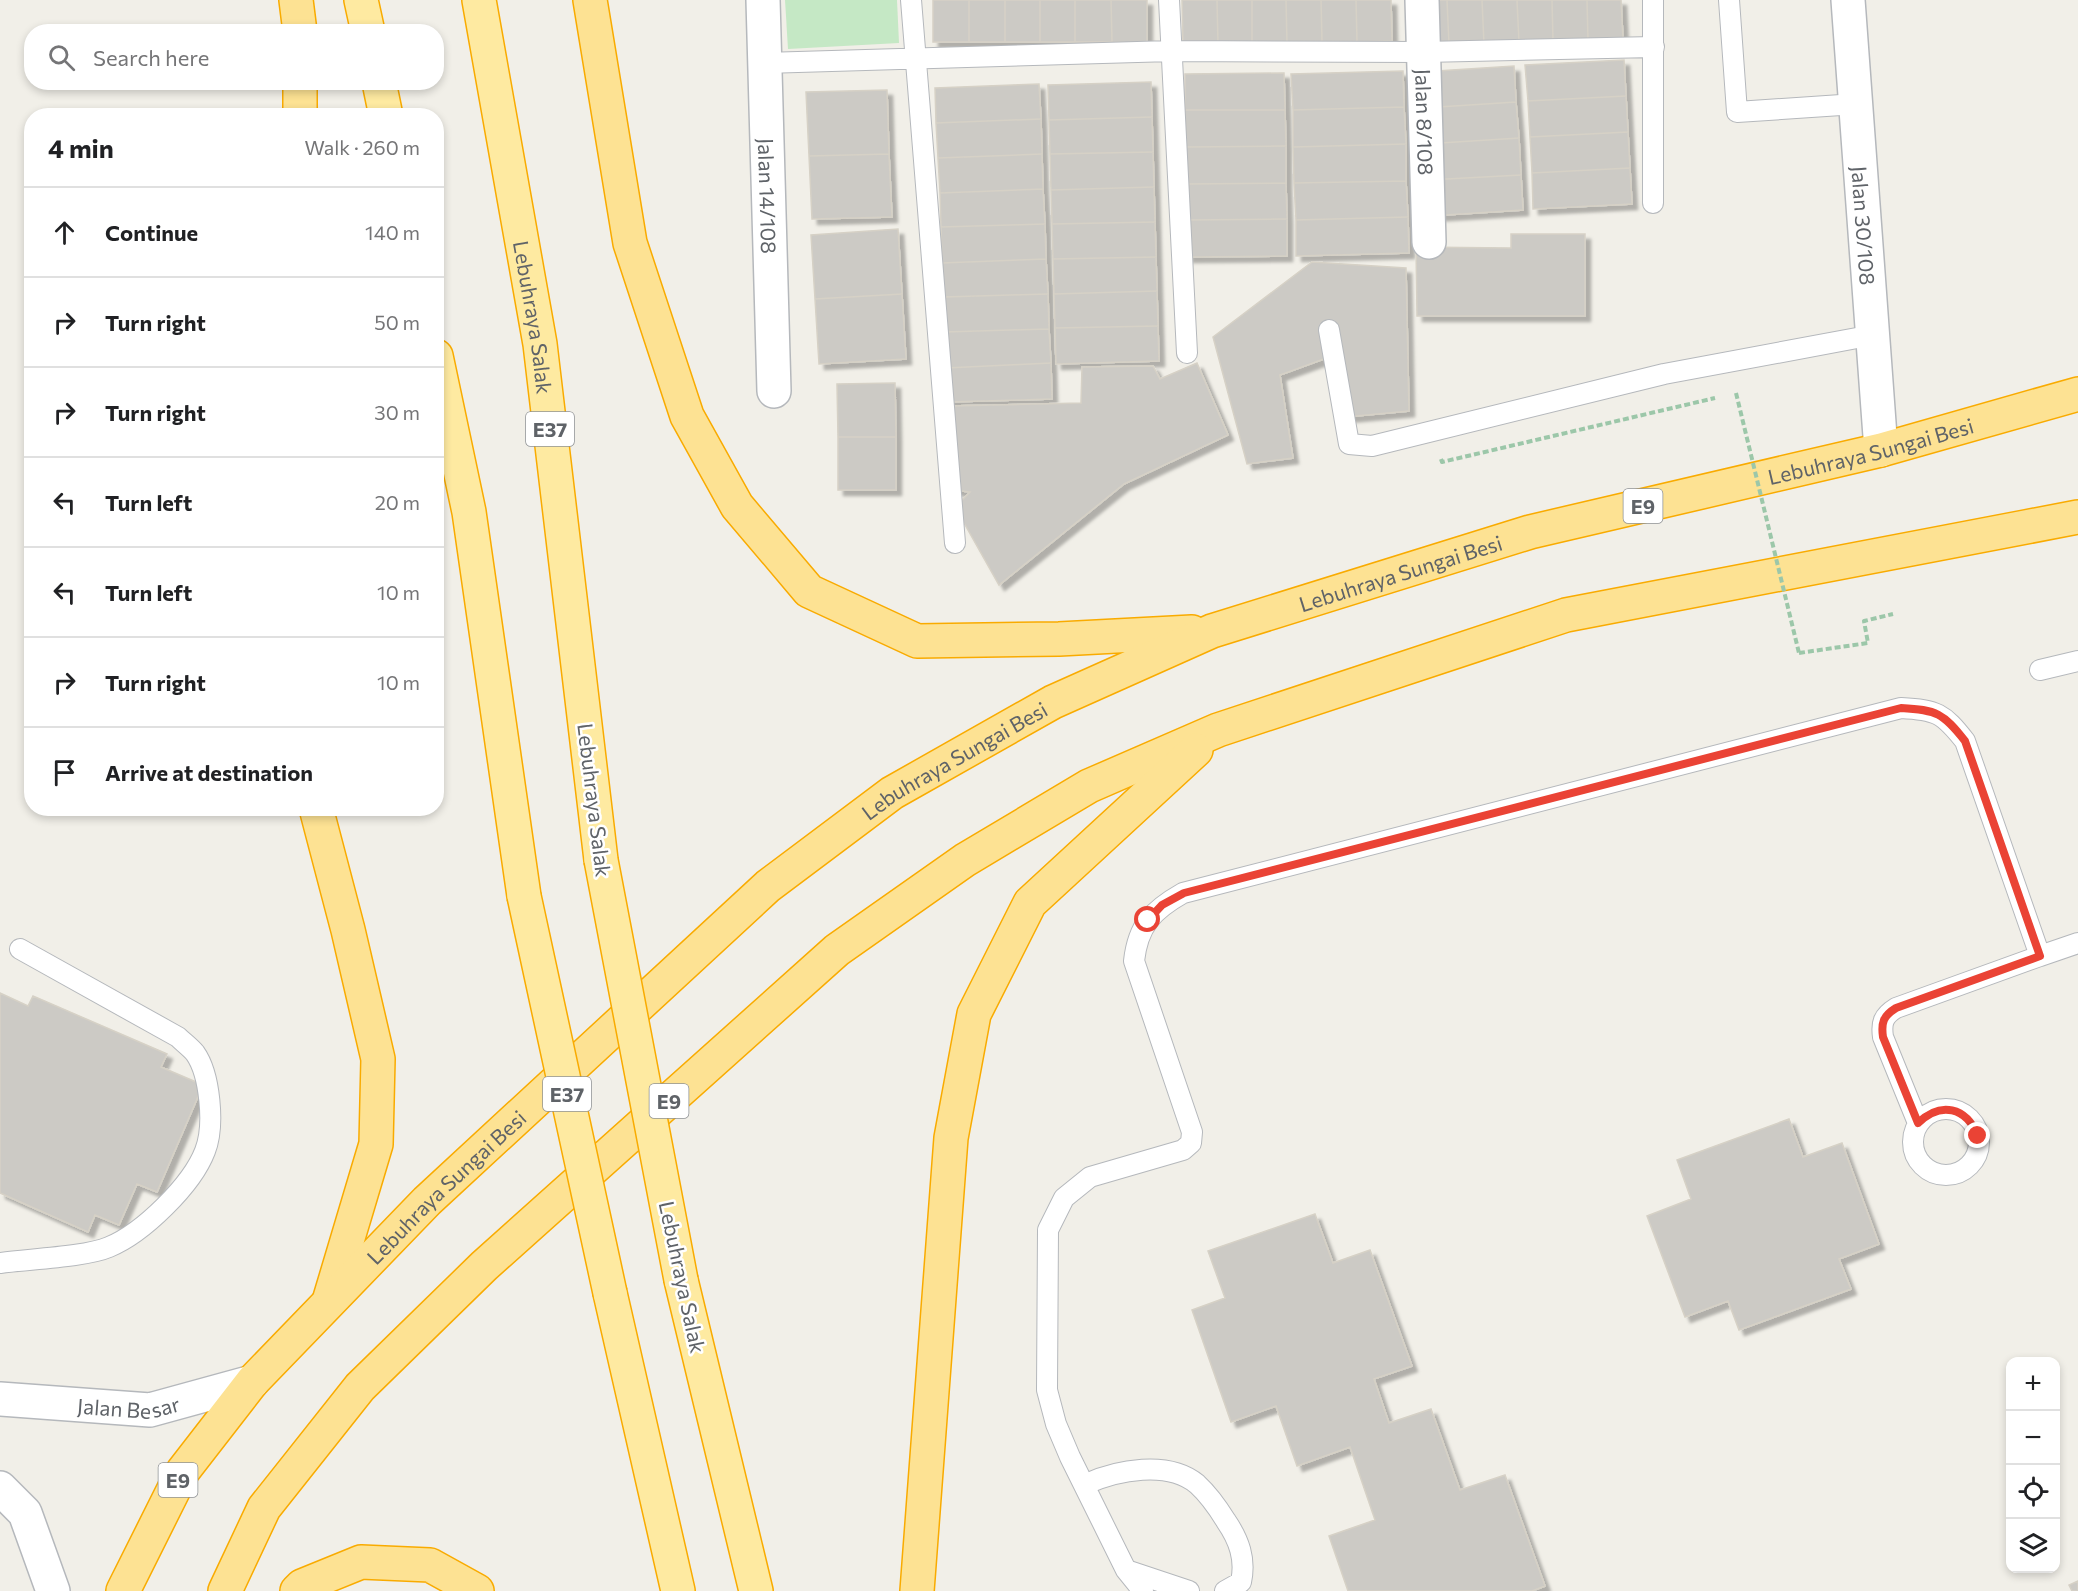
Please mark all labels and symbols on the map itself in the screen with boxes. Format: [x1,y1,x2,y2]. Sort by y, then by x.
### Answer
street label: Jalan 8/108 [1411,68,1440,176]
street label: Jalan 14/108 [754,138,783,254]
street label: Jalan 30/108 [1848,165,1881,286]
street label: Lebuhraya Salak [509,239,558,395]
road number: E37 [526,412,574,446]
street label: Lebuhraya Sungai Besi [1765,412,1976,489]
road number: E9 [1624,489,1662,523]
street label: Lebuhraya Sungai Besi [1296,529,1505,616]
street label: Lebuhraya Sungai Besi [856,696,1051,824]
street label: Lebuhraya Salak [573,722,617,878]
route start [1134,906,1160,932]
road number: E37 [543,1077,591,1111]
road number: E9 [650,1084,688,1118]
street label: Lebuhraya Sungai Besi [361,1104,530,1269]
route end [1964,1122,1990,1148]
street label: Lebuhraya Salak [655,1199,711,1355]
street label: Jalan Besar [76,1390,182,1423]
road number: E9 [158,1463,198,1497]

